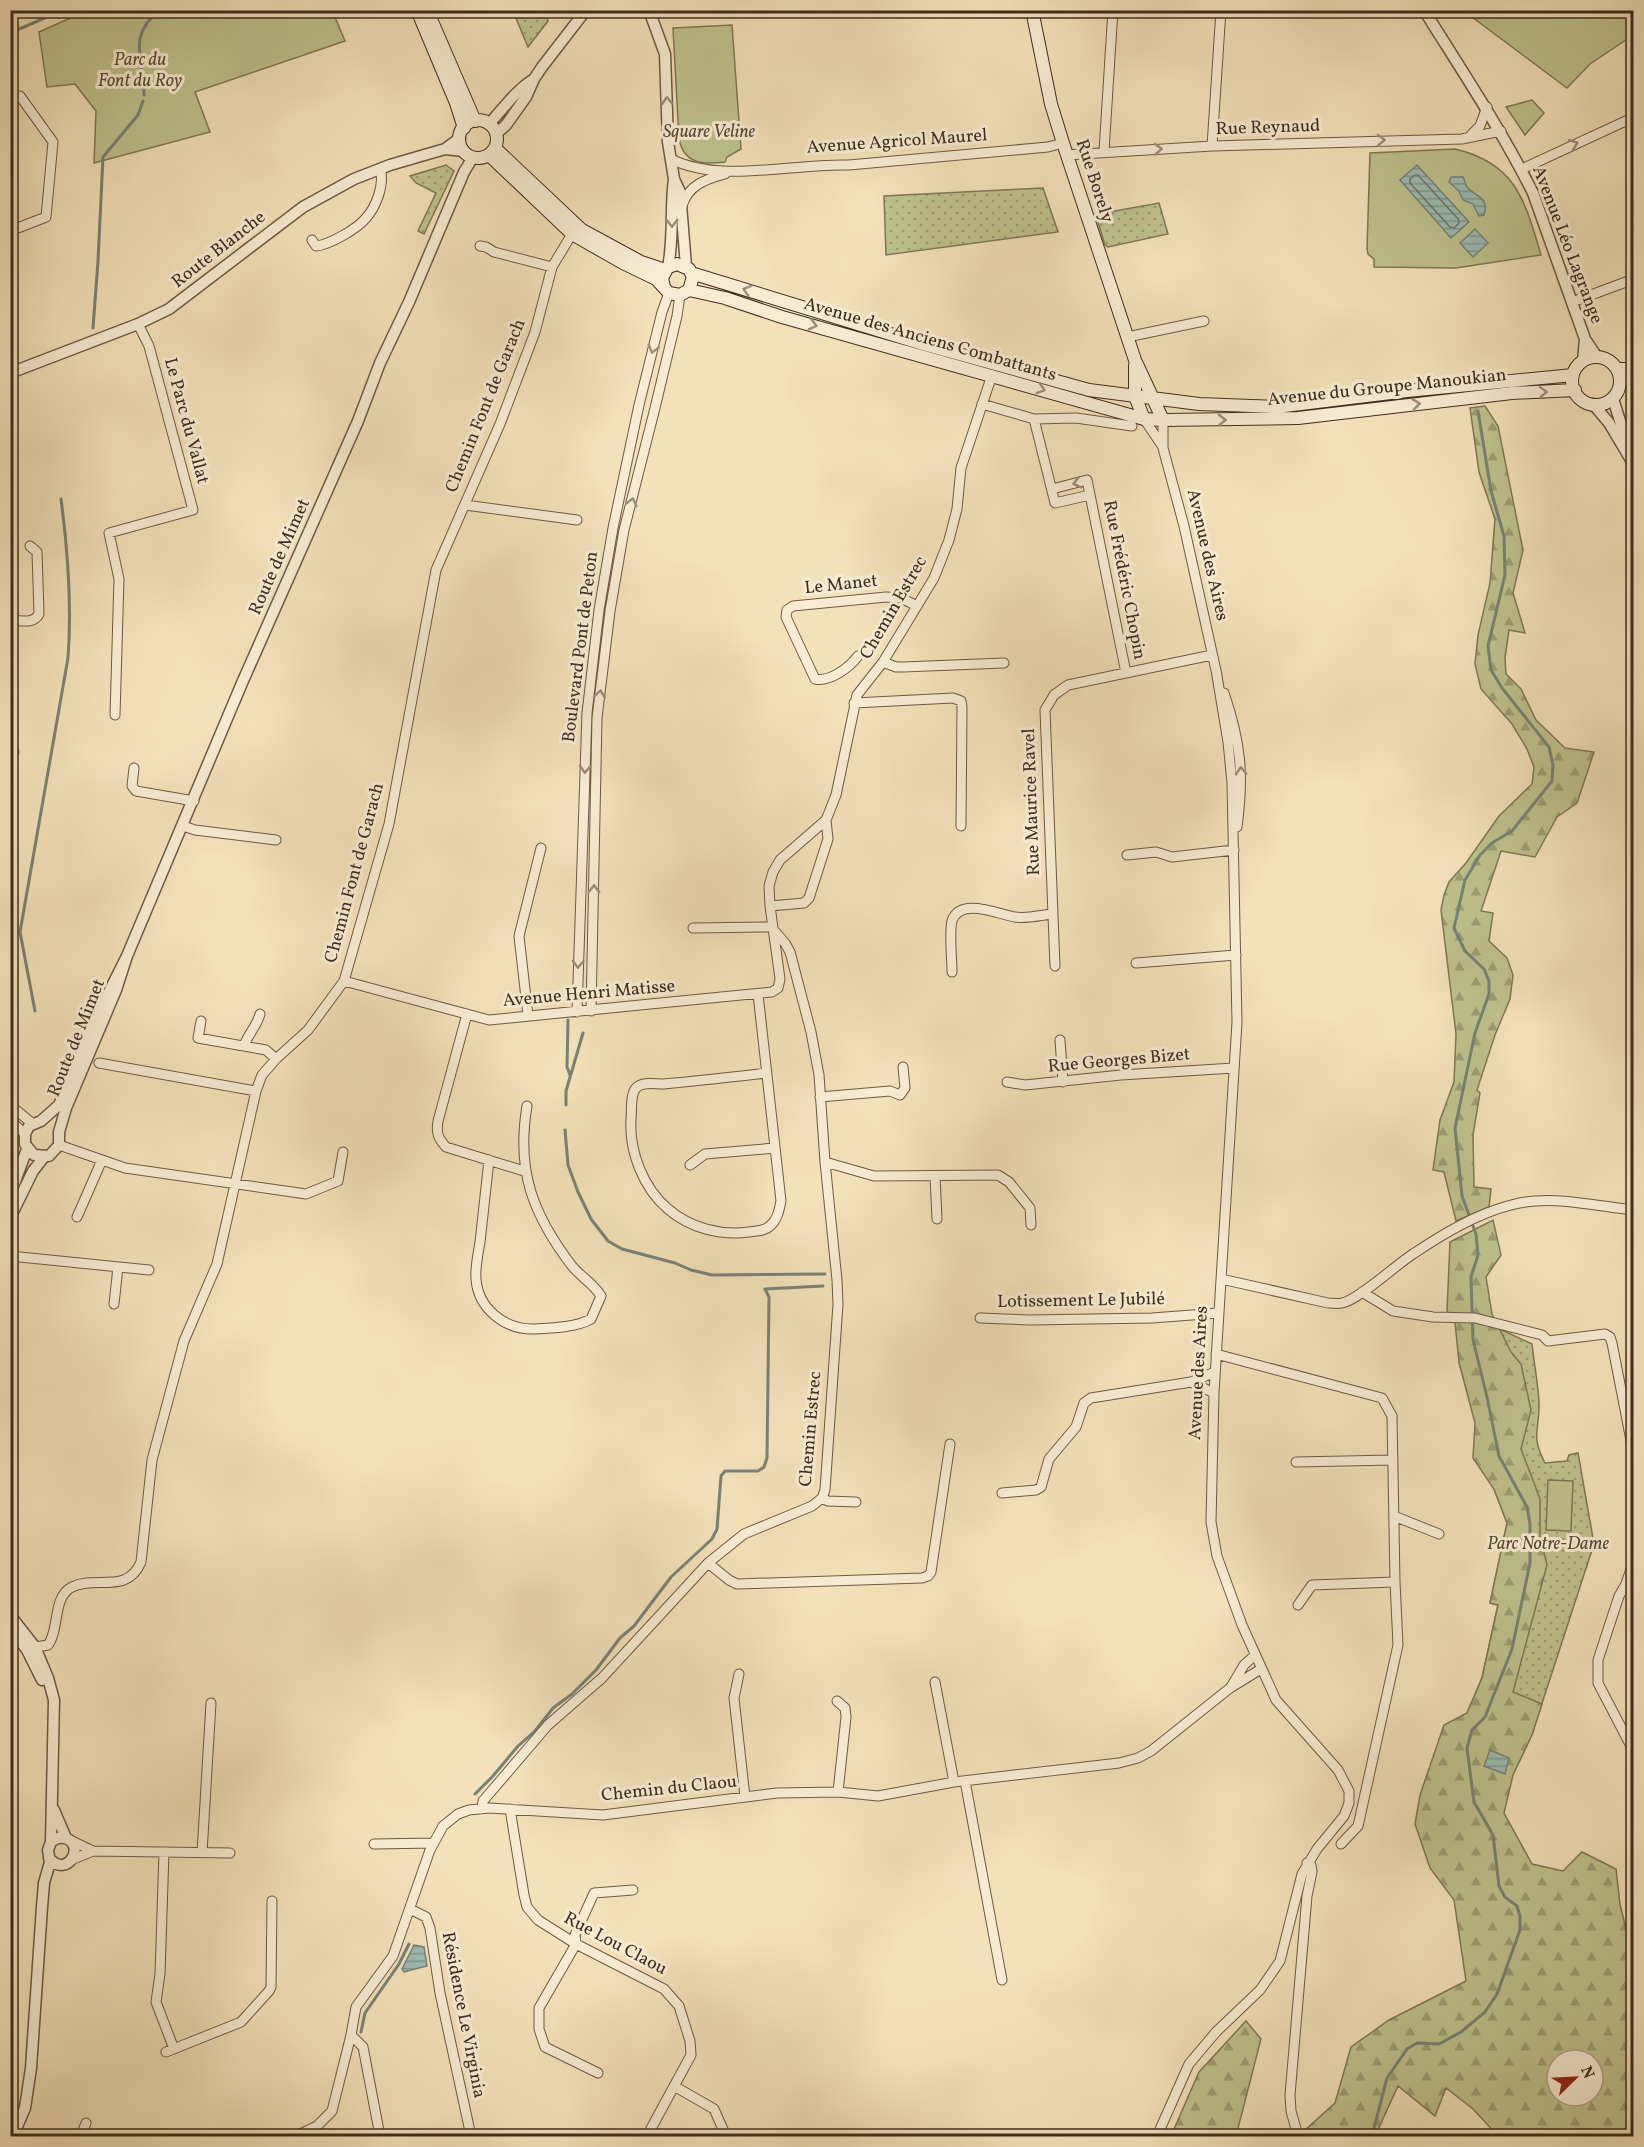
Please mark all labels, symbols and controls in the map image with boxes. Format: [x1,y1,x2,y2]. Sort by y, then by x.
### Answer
park label: Parc du Font du Roy [98,48,182,94]
one-way arrow [660,96,673,105]
street label: Rue Reynaud [1215,114,1321,142]
park label: Square Veline [663,120,755,145]
street label: Avenue Agricol Maurel [806,123,988,161]
one-way arrow [1377,134,1386,147]
street label: Rue Borely [1069,136,1119,226]
one-way arrow [1569,139,1579,152]
one-way arrow [1154,142,1163,155]
street label: Avenue Léo Lagrange [1525,162,1609,328]
street label: Route Blanche [167,205,271,295]
one-way arrow [666,218,678,227]
one-way arrow [742,285,753,297]
street label: Avenue des Anciens Combattants [801,292,1059,388]
street label: Chemin Font de Garach [440,315,532,497]
one-way arrow [807,318,818,330]
one-way arrow [647,344,660,354]
street label: Le Parc du Vallat [157,355,215,487]
street label: Avenue du Groupe Manoukian [1266,363,1508,413]
one-way arrow [1035,382,1046,395]
one-way arrow [1539,386,1548,399]
one-way arrow [1411,399,1420,411]
one-way arrow [1217,413,1226,426]
one-way arrow [1072,476,1083,488]
street label: Avenue des Aires [1180,487,1234,623]
street label: Route de Mimet [243,495,317,619]
one-way arrow [624,497,637,507]
street label: Rue Frédéric Chopin [1096,498,1152,662]
street label: Boulevard Pont de Peton [557,550,605,744]
street label: Chemin Estrec [854,552,934,664]
street label: Le Manet [803,569,879,601]
one-way arrow [593,690,606,699]
street label: Rue Maurice Ravel [1017,728,1047,876]
one-way arrow [579,764,592,773]
one-way arrow [1235,766,1248,775]
street label: Chemin Font de Garach [319,780,391,966]
one-way arrow [587,885,600,894]
one-way arrow [572,959,585,968]
street label: Avenue Henri Matisse [502,974,676,1014]
street label: Route de Mimet [42,975,112,1101]
street label: Rue Georges Bizet [1047,1042,1191,1080]
street label: Lotissement Le Jubilé [997,1287,1165,1315]
street label: Avenue des Aires [1183,1305,1215,1441]
street label: Chemin Estrec [794,1370,828,1488]
park label: Parc Notre-Dame [1487,1532,1609,1557]
street label: Chemin du Claou [600,1769,738,1809]
street label: Rue Lou Claou [559,1906,671,1982]
street label: Résidence Le Virginia [435,1930,491,2100]
north arrow [1545,2048,1605,2108]
text: N [1574,2063,1599,2083]

